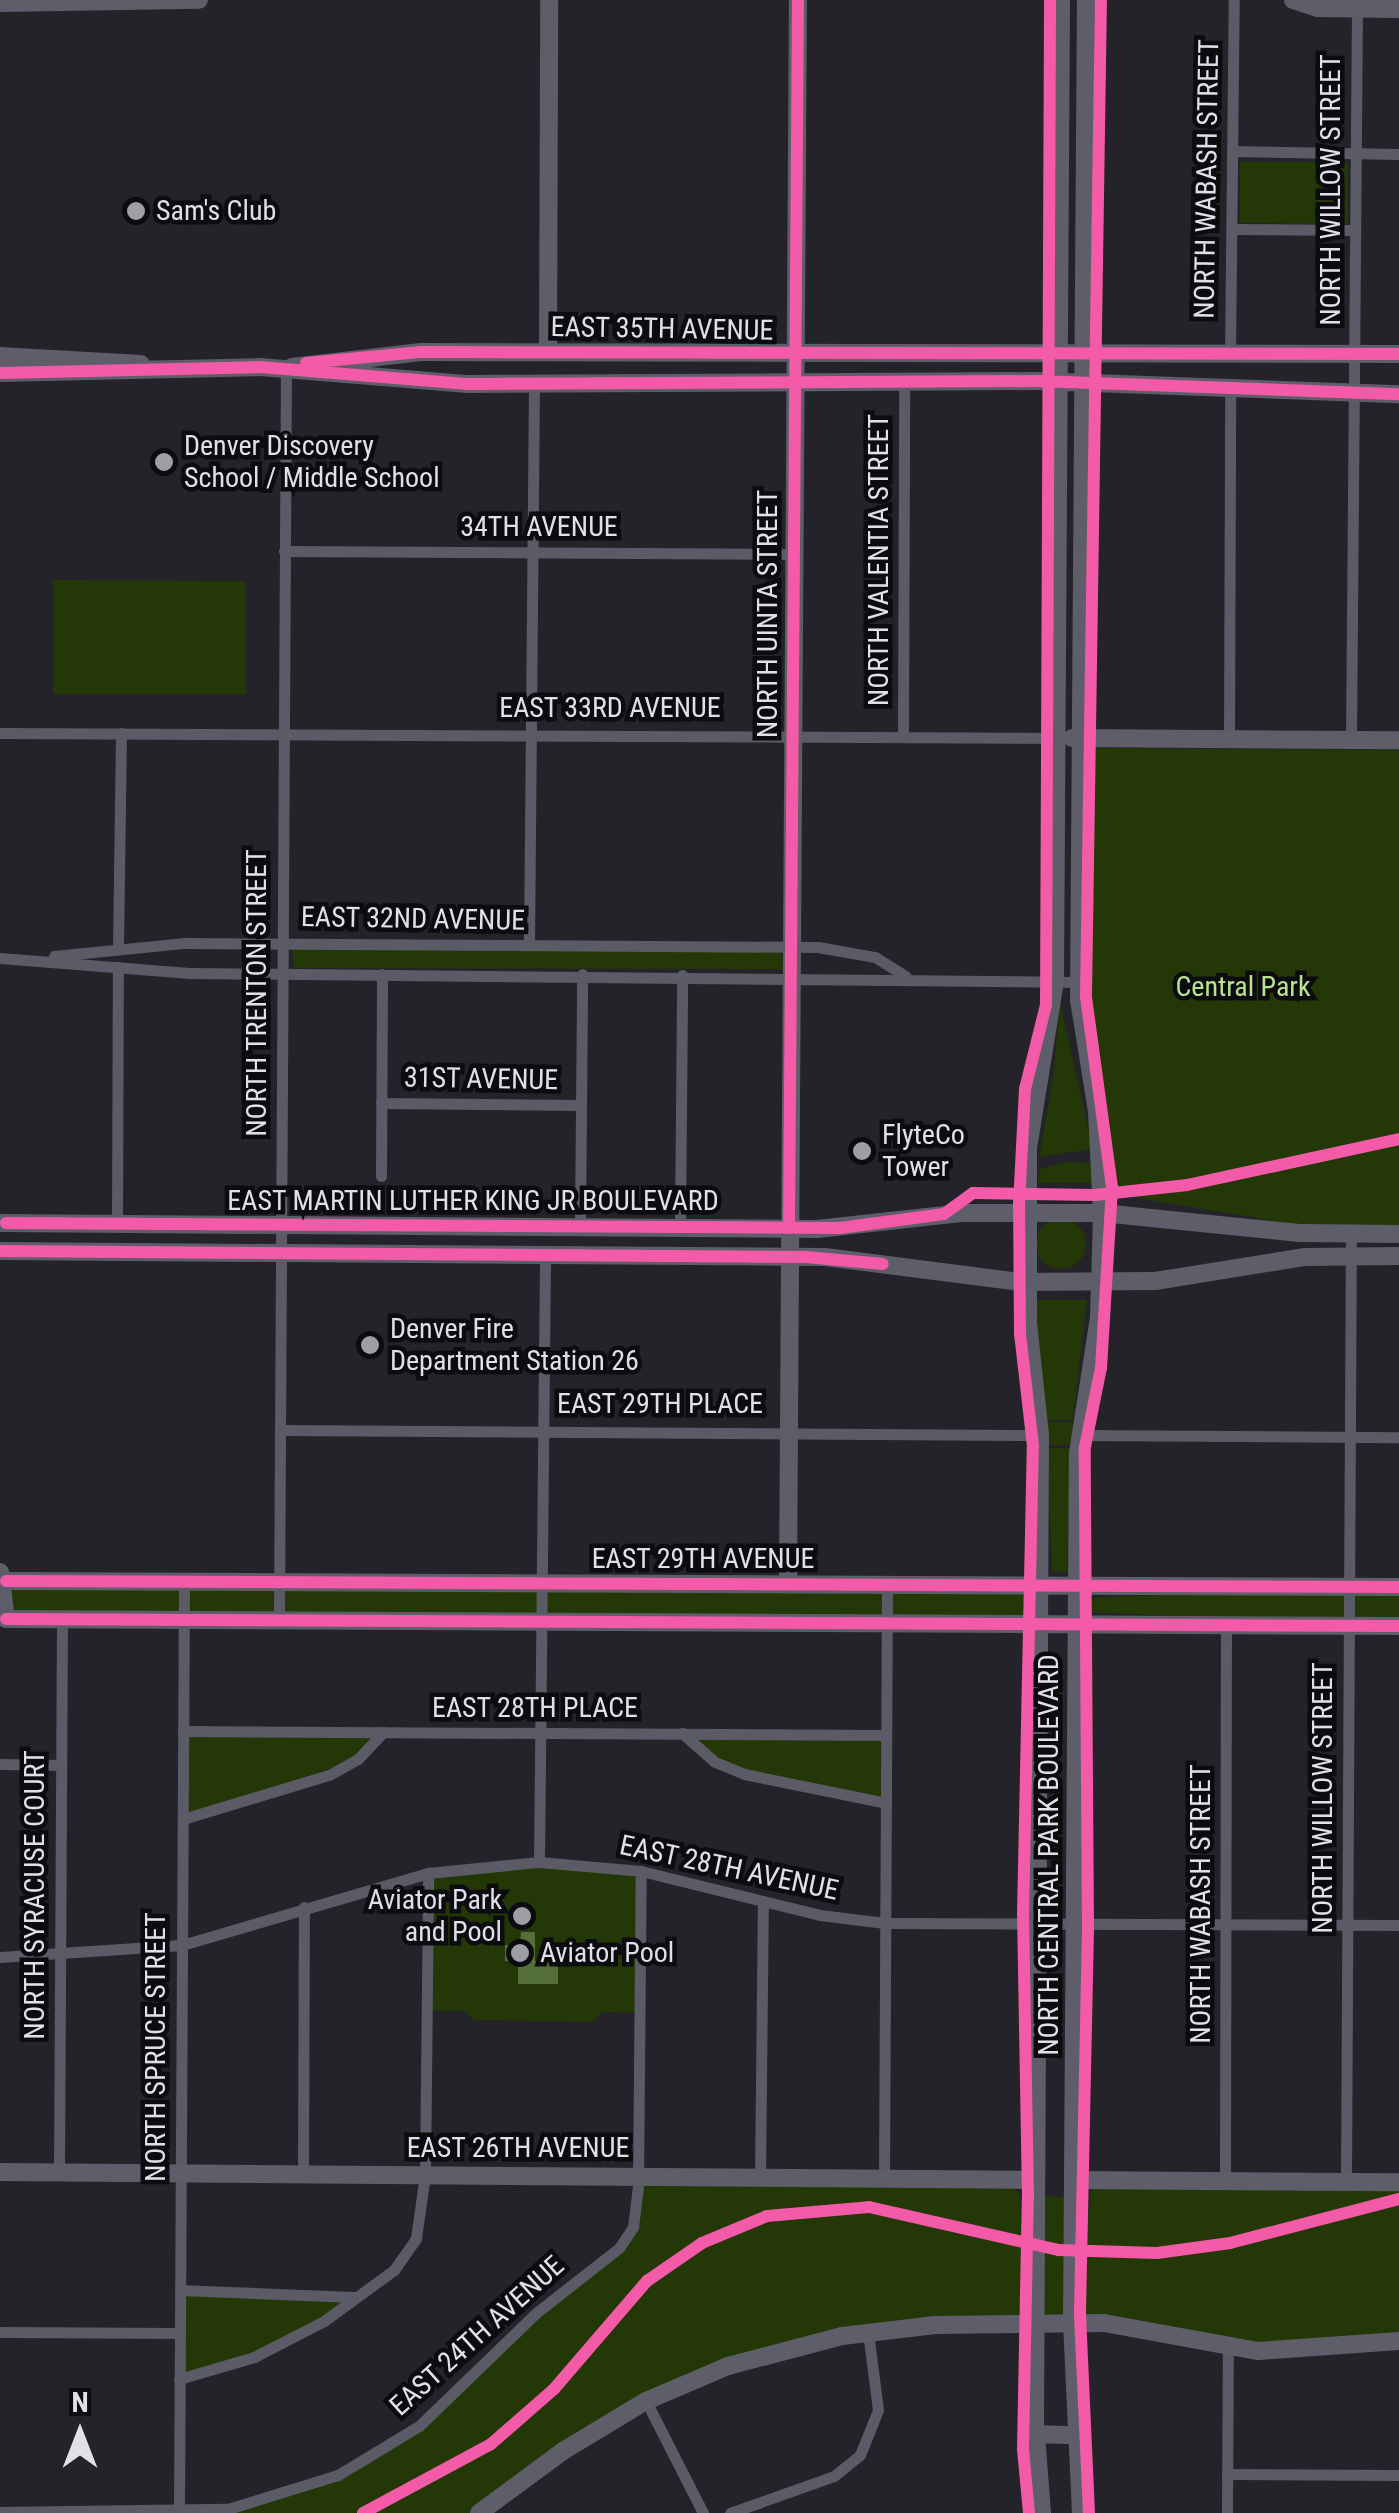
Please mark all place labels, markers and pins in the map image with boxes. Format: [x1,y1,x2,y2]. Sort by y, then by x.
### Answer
place label: Sam's Club [156,194,276,228]
marker: Sam's Club [125,200,147,222]
place label: Denver Discovery School / Middle School [184,429,440,495]
marker: Denver Discovery School / Middle School [153,451,175,473]
place label: FlyteCo Tower [882,1118,965,1184]
marker: FlyteCo Tower [851,1140,873,1162]
place label: Denver Fire Department Station 26 [390,1312,639,1378]
marker: Denver Fire Department Station 26 [359,1334,381,1356]
place label: Aviator Park and Pool [368,1883,502,1949]
marker: Aviator Park and Pool [511,1905,533,1927]
place label: Aviator Pool [540,1936,674,1970]
marker: Aviator Pool [509,1942,531,1964]

